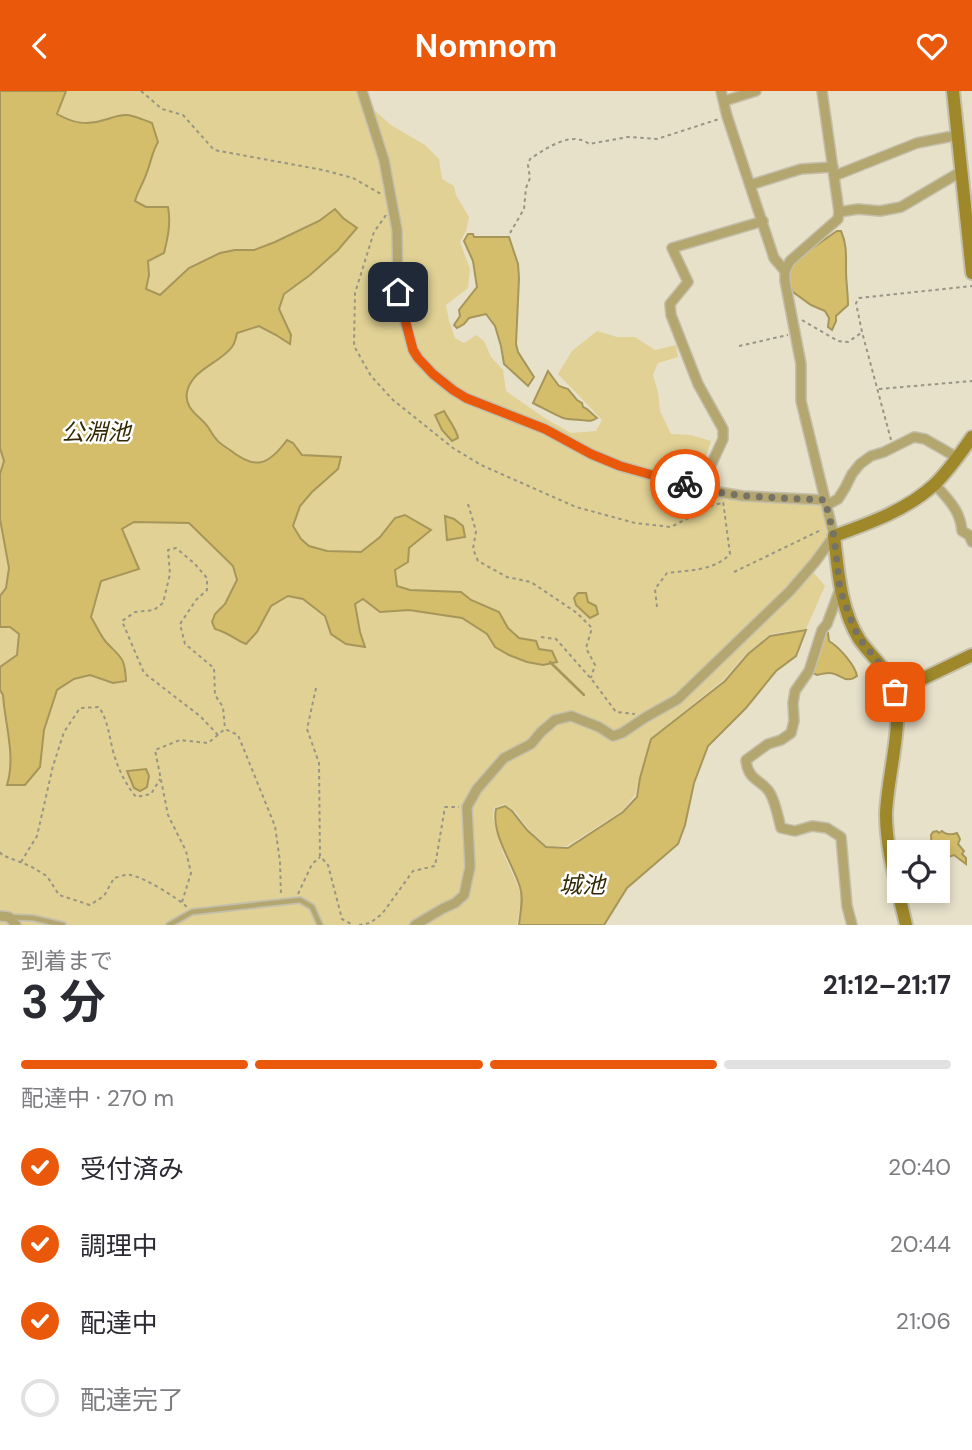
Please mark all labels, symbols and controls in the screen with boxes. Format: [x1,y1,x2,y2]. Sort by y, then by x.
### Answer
text: Nomnom [415,25,557,67]
icon: back [21,27,59,65]
icon: heart [913,27,951,65]
pin [368,262,428,322]
icon: home [379,273,417,311]
water label: 公淵池 [62,417,133,447]
courier [650,449,720,519]
icon: bike [666,465,704,503]
pin [865,662,925,722]
icon: bag [876,673,914,711]
map controls [887,840,950,903]
button: locate [887,840,950,903]
water label: 城池 [559,870,607,900]
text: 到着まで [21,946,113,976]
text: 21:12–21:17 [823,968,951,1002]
text: 3 分 [21,972,106,1032]
text: 配達中 · 270 m [21,1083,174,1113]
icon: check [21,1148,59,1186]
text: 受付済み [80,1152,184,1186]
text: 20:40 [888,1152,951,1182]
icon: check [21,1225,59,1263]
text: 調理中 [80,1229,158,1263]
text: 20:44 [890,1229,951,1259]
icon: check [21,1302,59,1340]
text: 配達中 [80,1306,158,1340]
text: 21:06 [896,1306,951,1336]
text: 配達完了 [80,1383,184,1417]

